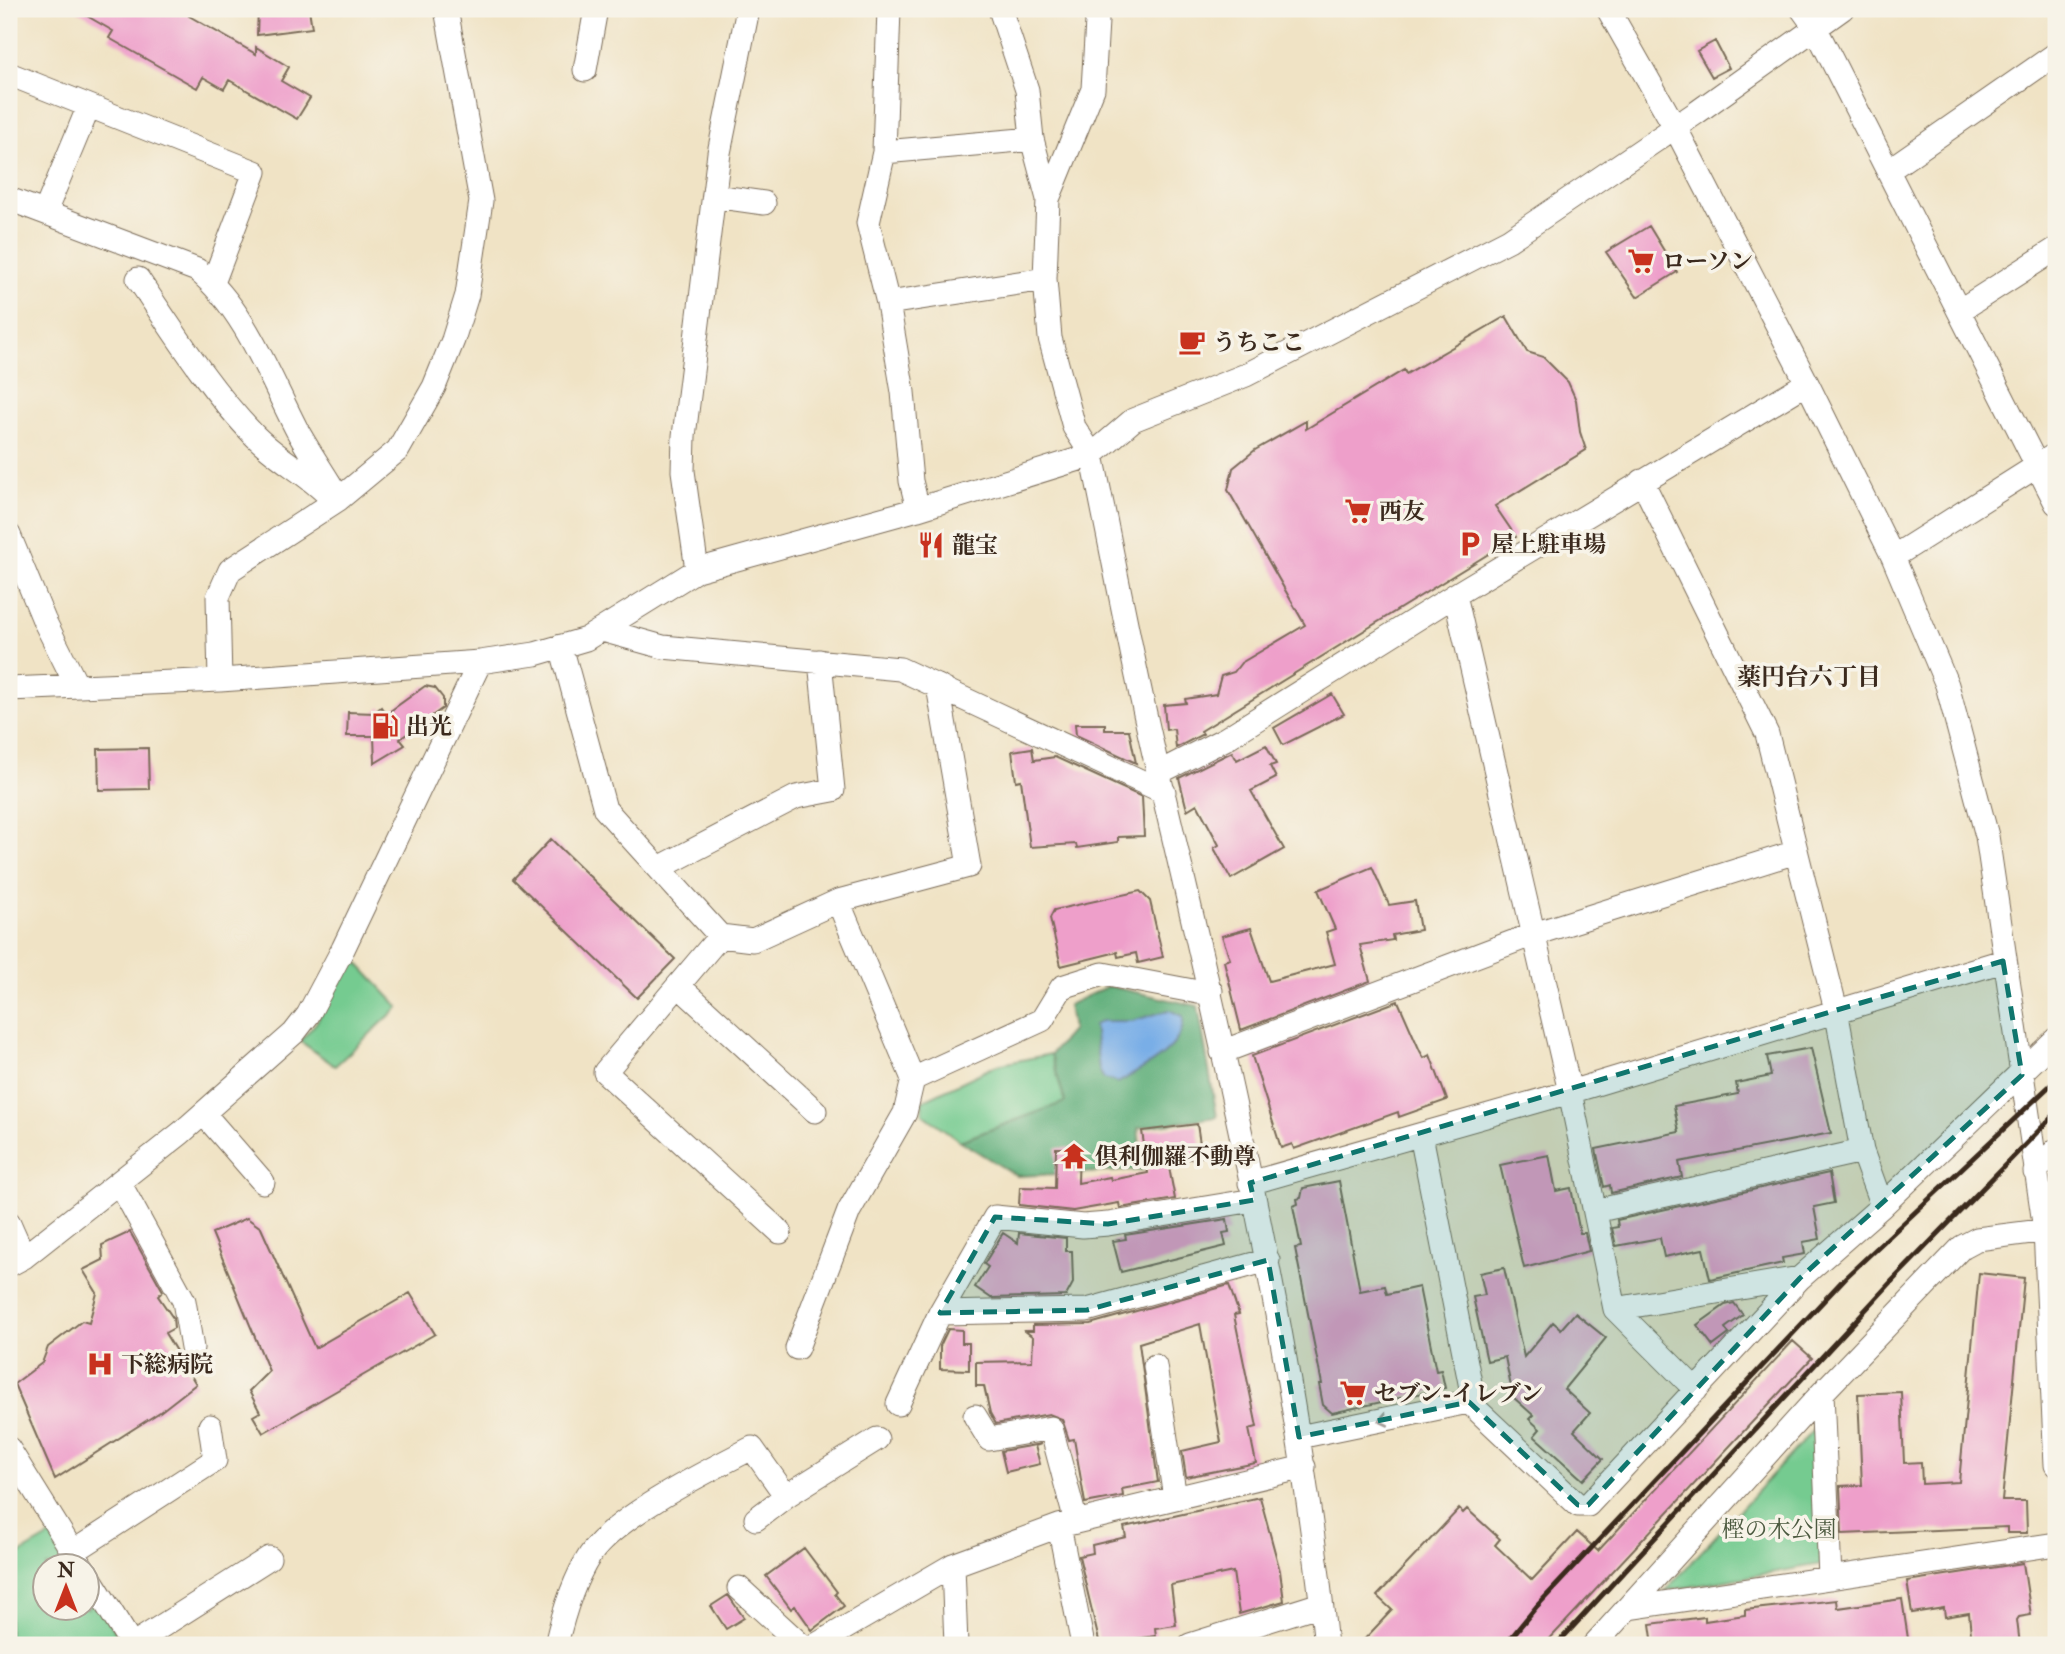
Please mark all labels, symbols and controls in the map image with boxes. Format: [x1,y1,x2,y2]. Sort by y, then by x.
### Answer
supermarket icon: ローソン [1626,246,1656,276]
place label: ローソン [1662,247,1753,276]
cafe icon: うちここ [1177,327,1207,357]
place label: うちここ [1213,328,1305,357]
supermarket icon: 西友 [1343,496,1373,526]
place label: 西友 [1379,497,1425,526]
parking icon: 屋上駐車場 [1455,529,1485,559]
restaurant icon: 龍宝 [916,530,946,560]
place label: 屋上駐車場 [1491,530,1606,559]
place label: 龍宝 [952,531,998,560]
district label: 薬円台六丁目 [1737,662,1881,693]
fuel station icon: 出光 [370,711,400,741]
place label: 出光 [406,712,452,741]
temple icon: 倶利伽羅不動尊 [1059,1141,1089,1171]
place label: 倶利伽羅不動尊 [1095,1142,1256,1171]
hospital icon: 下総病院 [85,1349,115,1379]
place label: 下総病院 [121,1350,213,1379]
supermarket icon: セブン-イレブン [1338,1378,1368,1408]
place label: セブン-イレブン [1374,1379,1543,1408]
one-way arrow [1377,1411,1389,1426]
park label: 樫の木公園 [1722,1515,1837,1544]
north arrow [32,1552,102,1622]
text: N [56,1559,75,1583]

